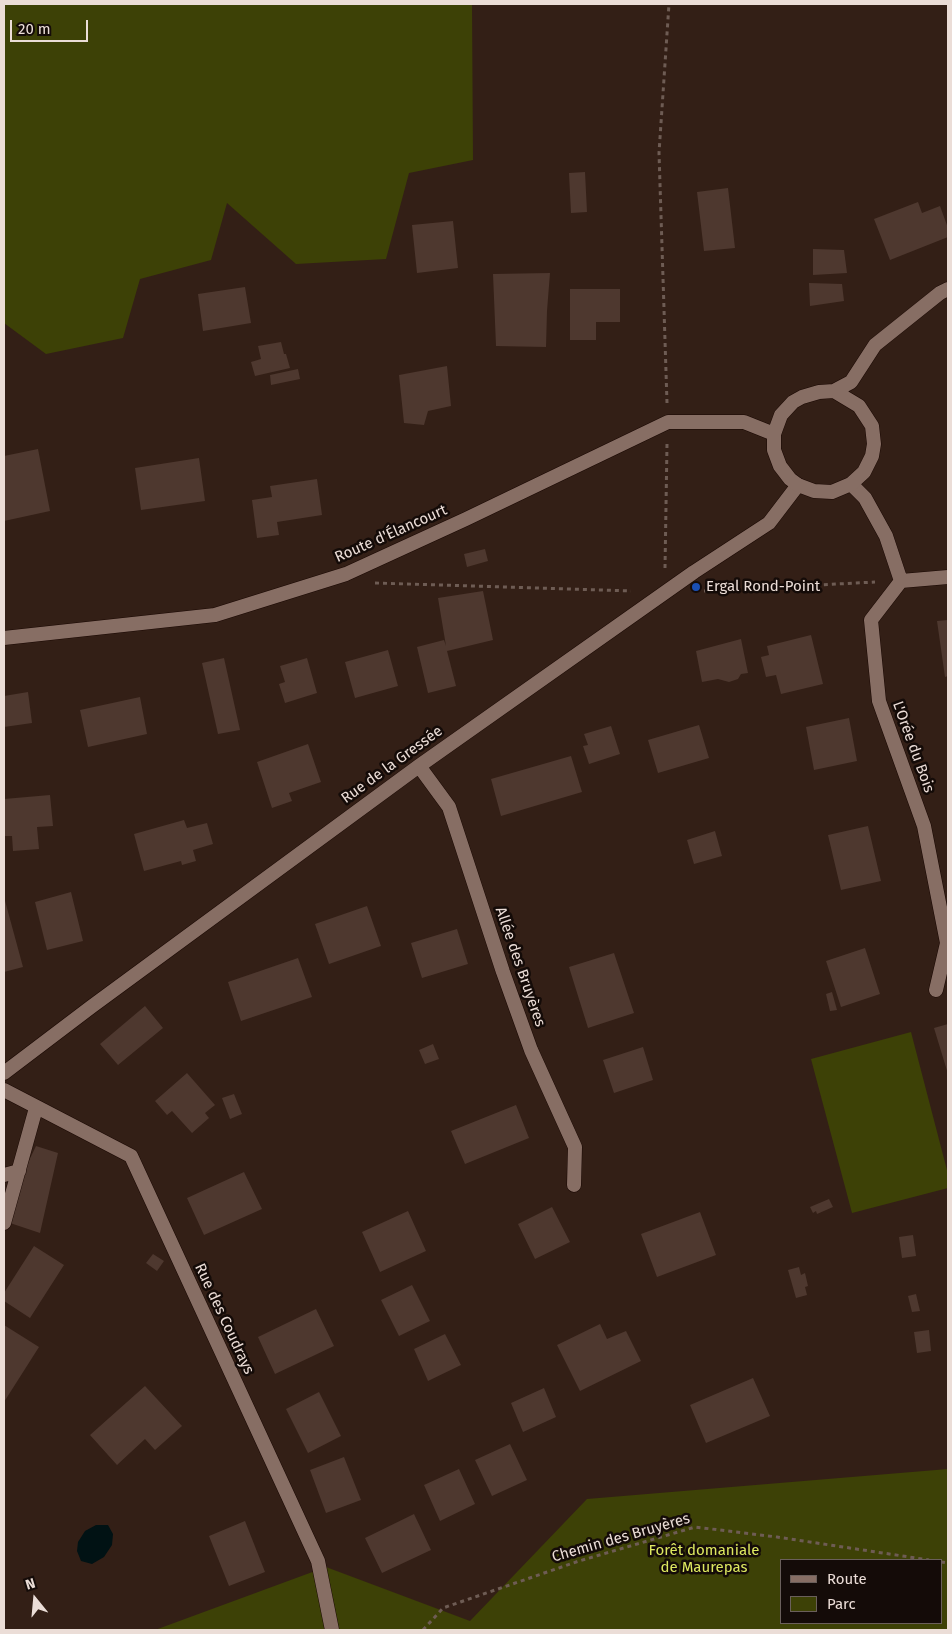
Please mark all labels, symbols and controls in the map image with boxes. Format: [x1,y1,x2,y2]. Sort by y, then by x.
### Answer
scale bar [12,10,90,42]
text: 20 m [18,20,51,38]
street label: Route d'Élancourt [332,501,450,567]
place label: Ergal Rond-Point [706,578,820,596]
marker: Ergal Rond-Point [690,581,702,593]
street label: L'Orée du Bois [888,699,938,795]
street label: Rue de la Gressée [338,722,446,808]
street label: Allée des Bruyères [491,905,549,1029]
street label: Rue des Coudrays [190,1261,258,1377]
street label: Chemin des Bruyères [550,1510,692,1566]
park label: Forêt domaniale de Maurepas [649,1542,759,1577]
legend [780,1559,942,1624]
text: Route [827,1570,867,1588]
north arrow [10,1574,60,1624]
text: N [24,1575,37,1594]
text: Parc [827,1595,856,1613]

